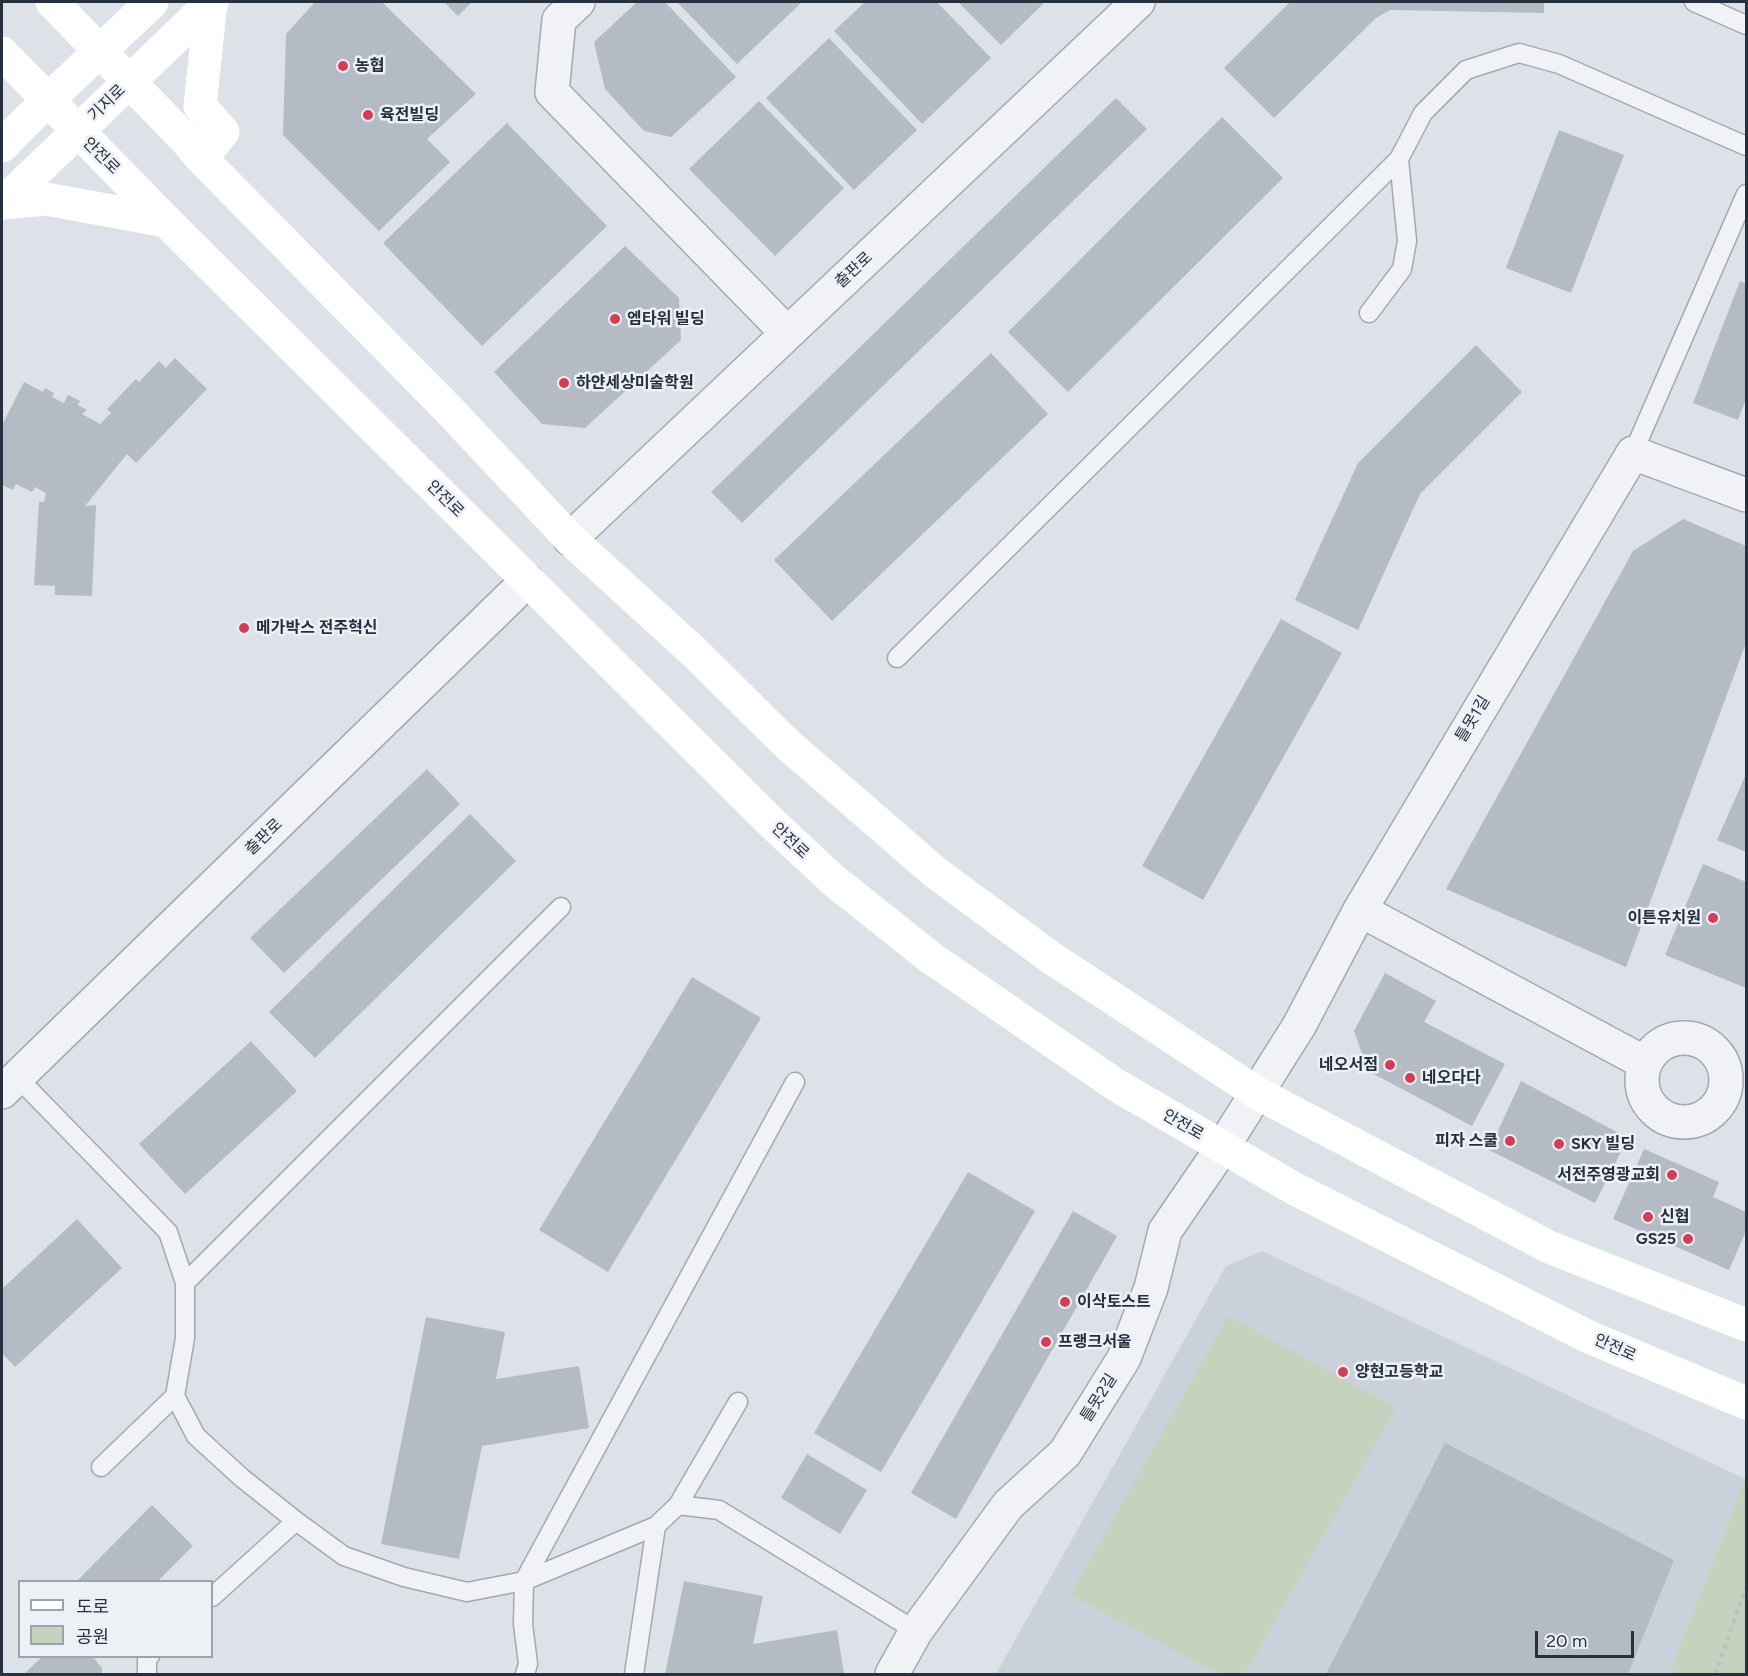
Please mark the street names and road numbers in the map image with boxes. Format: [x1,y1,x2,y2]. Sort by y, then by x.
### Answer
street label: 기지로 [84,81,130,125]
street label: 안전로 [79,134,123,178]
street label: 출판로 [831,248,877,292]
street label: 안전로 [423,477,467,521]
street label: 틀못1길 [1452,692,1494,746]
street label: 출판로 [241,815,287,859]
street label: 안전로 [767,819,813,863]
street label: 안전로 [1159,1106,1207,1144]
street label: 안전로 [1591,1330,1639,1366]
street label: 틀못2길 [1077,1370,1121,1426]

